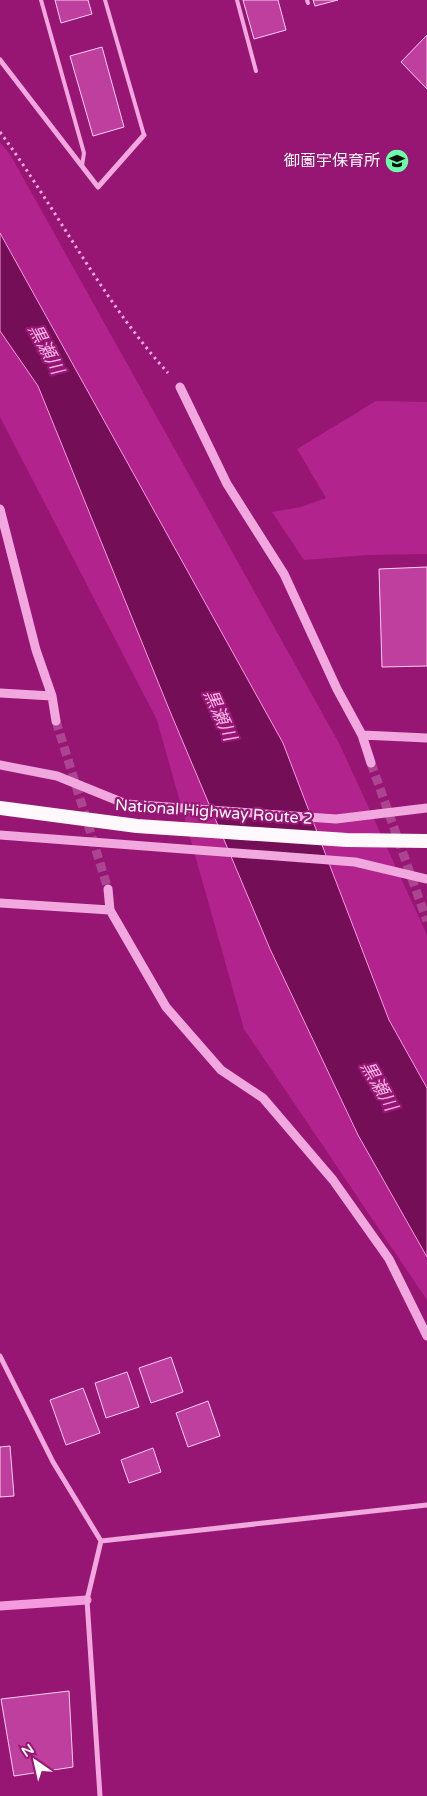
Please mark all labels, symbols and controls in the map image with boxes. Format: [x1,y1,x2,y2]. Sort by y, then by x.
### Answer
school or university icon: 御薗宇保育所 [384,148,410,174]
place label: 御薗宇保育所 [284,151,380,171]
water label: 黒瀬川 [24,320,69,380]
water label: 黒瀬川 [199,686,242,746]
street label: National Highway Route 2 [114,795,314,829]
water label: 黒瀬川 [356,1057,403,1117]
north arrow [10,1736,60,1786]
text: N [19,1740,37,1761]

